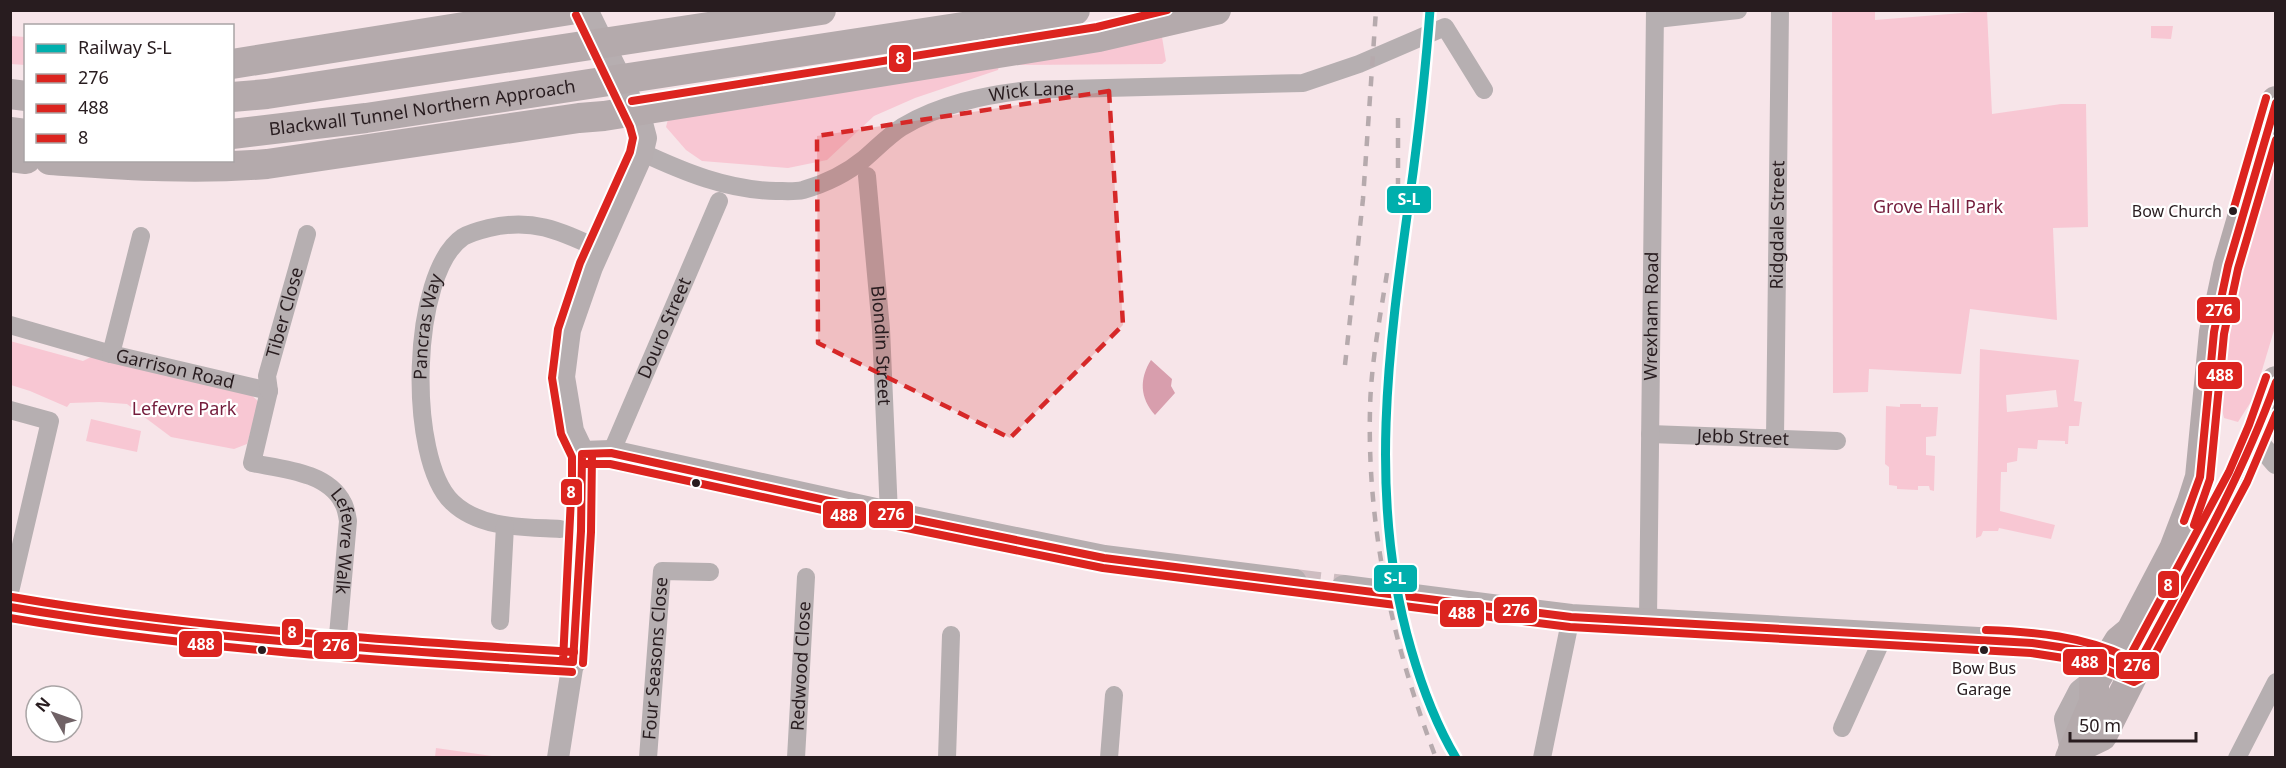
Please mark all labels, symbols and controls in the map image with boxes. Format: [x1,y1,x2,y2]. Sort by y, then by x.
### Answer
legend [24,24,234,162]
text: Railway S-L [78,35,172,59]
line badge: 8 [888,44,912,73]
text: 8 [895,47,905,69]
text: 276 [78,65,109,89]
street label: Blackwall Tunnel Northern Approach [267,73,577,141]
street label: Wick Lane [987,76,1074,107]
text: 488 [78,95,109,119]
text: 8 [78,125,88,149]
street label: Ridgdale Street [1764,160,1789,290]
line badge: S-L [1386,185,1432,214]
text: S-L [1398,188,1420,210]
park label: Grove Hall Park [1873,194,2003,218]
place label: Bow Church [2132,200,2222,222]
marker: Bow Church [2227,205,2239,217]
street label: Wrexham Road [1638,251,1663,381]
street label: Tiber Close [260,264,308,361]
street label: Pancras Way [408,269,448,380]
street label: Douro Street [631,273,696,382]
street label: Blondin Street [866,284,897,406]
line badge: 276 [2196,296,2241,324]
text: 276 [2205,299,2233,321]
street label: Garrison Road [114,343,237,394]
line badge: 488 [2197,361,2243,390]
text: 488 [2206,364,2234,386]
park label: Lefevre Park [132,396,237,420]
street label: Jebb Street [1694,423,1790,450]
unlabelled marker [690,477,702,489]
line badge: 8 [560,478,583,506]
text: 8 [566,481,576,503]
street label: Lefevre Walk [326,482,361,596]
line badge: 488 [822,500,867,529]
line badge: 276 [868,500,914,529]
text: 276 [877,503,905,525]
text: 488 [830,504,858,526]
line badge: S-L [1373,564,1418,593]
text: S-L [1384,567,1406,589]
line badge: 8 [2157,570,2180,599]
text: 8 [2163,574,2173,596]
street label: Four Seasons Close [636,576,673,741]
line badge: 276 [1493,596,1538,624]
line badge: 488 [1439,599,1485,628]
text: 276 [1502,599,1530,621]
street label: Redwood Close [785,601,816,732]
text: 488 [1448,602,1476,624]
line badge: 8 [281,618,304,646]
text: 8 [287,621,297,643]
line badge: 488 [178,630,223,658]
line badge: 276 [313,631,358,660]
text: 488 [187,633,215,655]
text: 276 [322,634,350,656]
unlabelled marker [256,644,268,656]
marker: Bow Bus Garage [1978,644,1990,656]
line badge: 488 [2062,648,2108,676]
text: 488 [2071,651,2099,673]
line badge: 276 [2115,651,2160,680]
text: 276 [2123,654,2151,676]
place label: Bow Bus Garage [1952,657,2016,700]
north arrow [24,684,84,744]
text: N [30,692,55,716]
scale bar [2070,705,2196,743]
text: 50 m [2079,713,2121,737]

